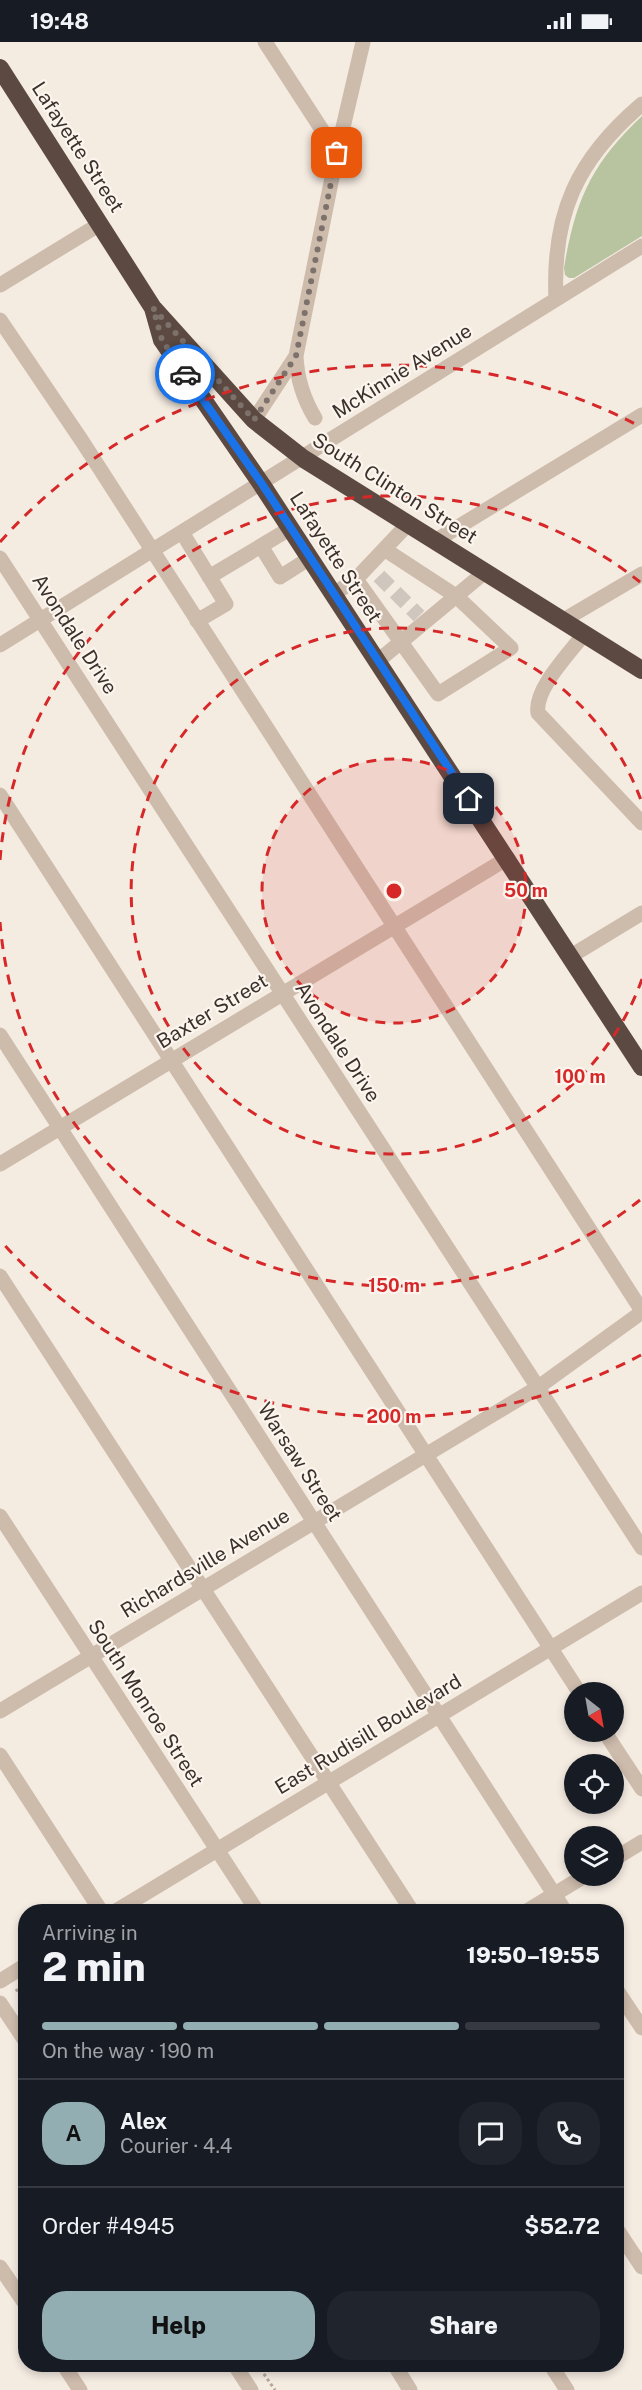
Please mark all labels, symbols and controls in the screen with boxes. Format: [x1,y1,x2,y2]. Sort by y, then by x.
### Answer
text: 19:48 [30,8,89,34]
street label: Lafayette Street [27,77,129,217]
pin [311,127,362,178]
icon: bag [320,136,353,169]
street label: McKinnie Avenue [328,318,476,424]
courier [155,344,215,404]
icon: car [169,358,202,391]
street label: South Clinton Street [308,427,482,549]
street label: Lafayette Street [285,487,387,627]
street label: Avondale Drive [27,570,123,698]
pin [443,773,494,824]
icon: home [452,782,485,815]
text: 50 m [504,880,548,901]
centre of rings [384,881,404,901]
street label: Baxter Street [152,969,272,1053]
street label: Avondale Drive [290,978,386,1106]
text: 100 m [554,1066,606,1087]
text: 150 m [368,1275,420,1296]
street label: Warsaw Street [253,1398,347,1526]
text: 200 m [367,1406,421,1427]
street label: Richardsville Avenue [116,1503,294,1623]
street label: South Monroe Street [83,1615,209,1791]
street label: East Rudisill Boulevard [270,1669,466,1799]
north arrow [564,1682,624,1742]
map controls [564,1682,624,1886]
button: locate [564,1754,624,1814]
button: layers [564,1826,624,1886]
text: Arriving in [42,1921,137,1945]
text: 19:50–19:55 [466,1942,600,1968]
text: 2 min [42,1944,146,1990]
text: On the way · 190 m [42,2039,214,2063]
button: chat [459,2102,522,2165]
button: phone [537,2102,600,2165]
text: Alex [120,2108,167,2134]
text: A [66,2120,81,2146]
text: Courier · 4.4 [120,2134,232,2158]
text: Order #4945 [42,2213,174,2239]
text: $52.72 [524,2213,600,2239]
button: Help [42,2291,315,2360]
button: Share [327,2291,600,2360]

